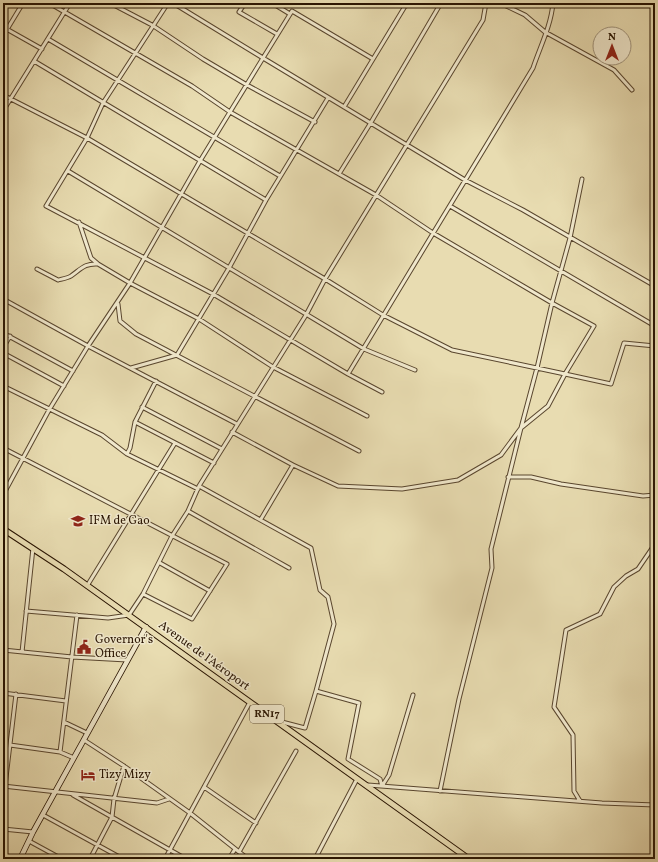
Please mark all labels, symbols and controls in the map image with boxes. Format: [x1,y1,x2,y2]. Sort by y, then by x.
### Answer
north arrow [592,26,632,66]
text: N [608,30,616,45]
school or university icon: IFM de Gao [70,513,86,529]
place label: IFM de Gao [89,513,150,529]
street label: Avenue de l'Aéroport [155,617,253,695]
place label: Governor's Office [95,632,153,662]
public building icon: Governor's Office [76,639,92,655]
road number: RN17 [250,705,284,723]
hotel icon: Tizy Mizy [80,767,96,783]
place label: Tizy Mizy [99,767,151,783]

